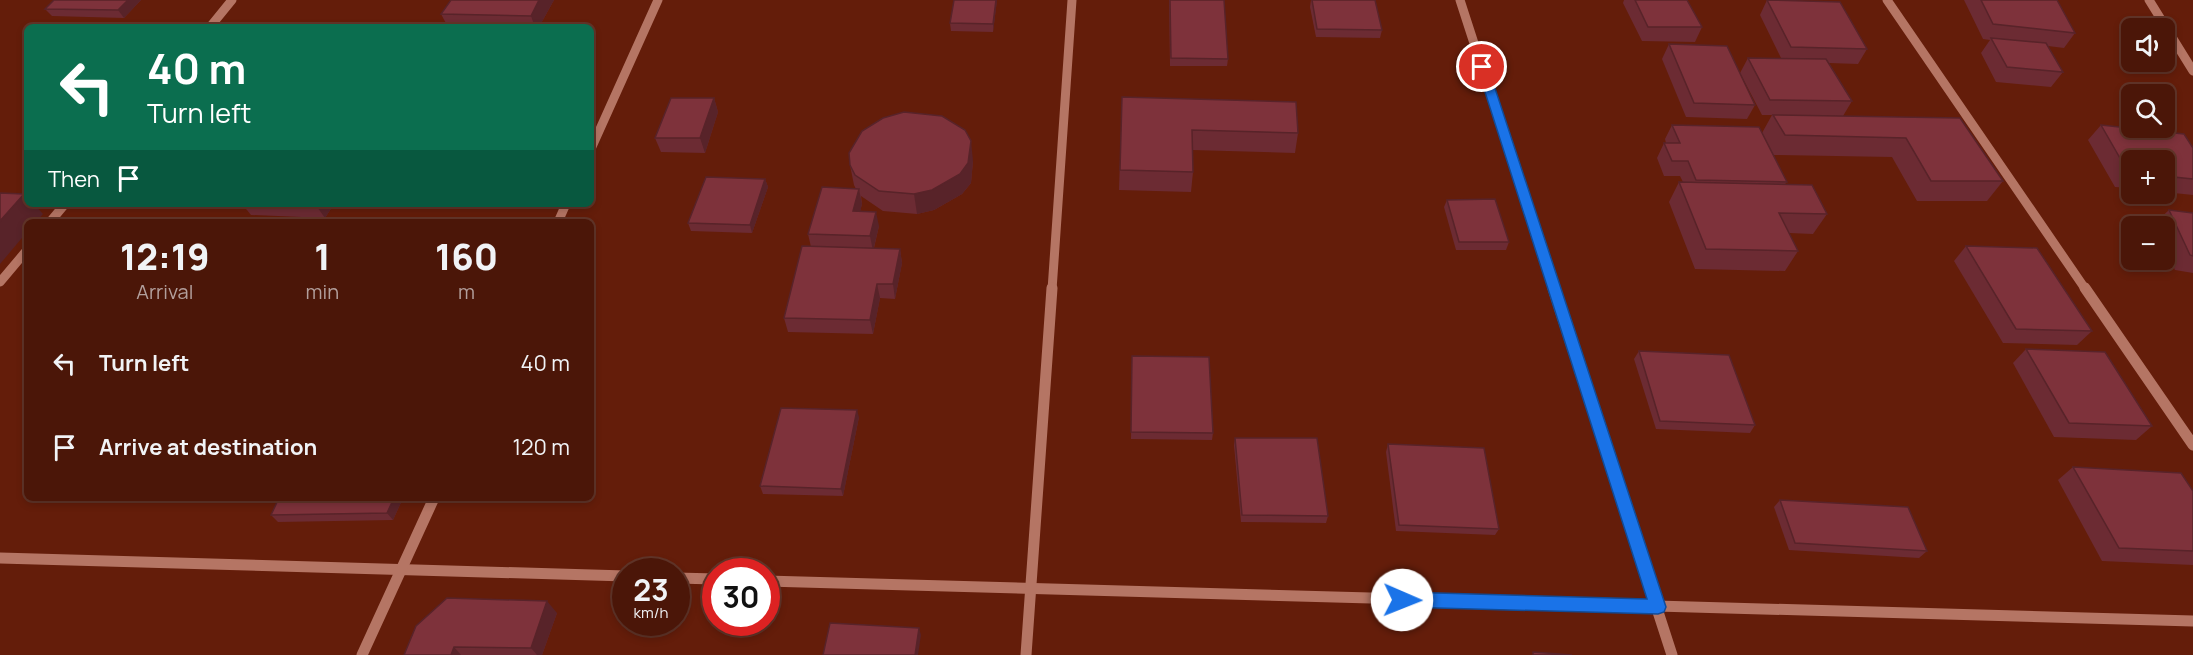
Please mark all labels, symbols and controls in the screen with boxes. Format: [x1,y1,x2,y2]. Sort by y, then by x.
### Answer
map controls [2121,18,2175,270]
button: sound [2121,18,2175,72]
text: 40 m [147,39,246,97]
pin [1456,41,1507,92]
icon: left [48,48,126,126]
icon: arrive [1465,50,1498,83]
button: search [2121,84,2175,138]
text: Turn left [147,94,251,131]
button: + [2121,150,2175,204]
icon: arrive [112,162,145,195]
text: Then [48,164,100,194]
button: − [2121,216,2175,270]
text: 12:19 [120,232,210,281]
text: 1 [314,232,331,281]
text: 160 [435,232,498,281]
text: Arrival [136,278,193,305]
text: min [306,278,339,305]
text: m [458,278,475,305]
icon: left [48,347,81,380]
text: Turn left [99,348,189,378]
text: 40 m [521,348,570,378]
icon: arrive [48,431,81,464]
text: Arrive at destination [99,432,317,462]
text: 120 m [512,432,570,462]
speed limit sign: 30 [702,558,780,636]
position arrow [1370,568,1434,632]
text: 23 [633,569,669,610]
text: km/h [634,602,668,623]

